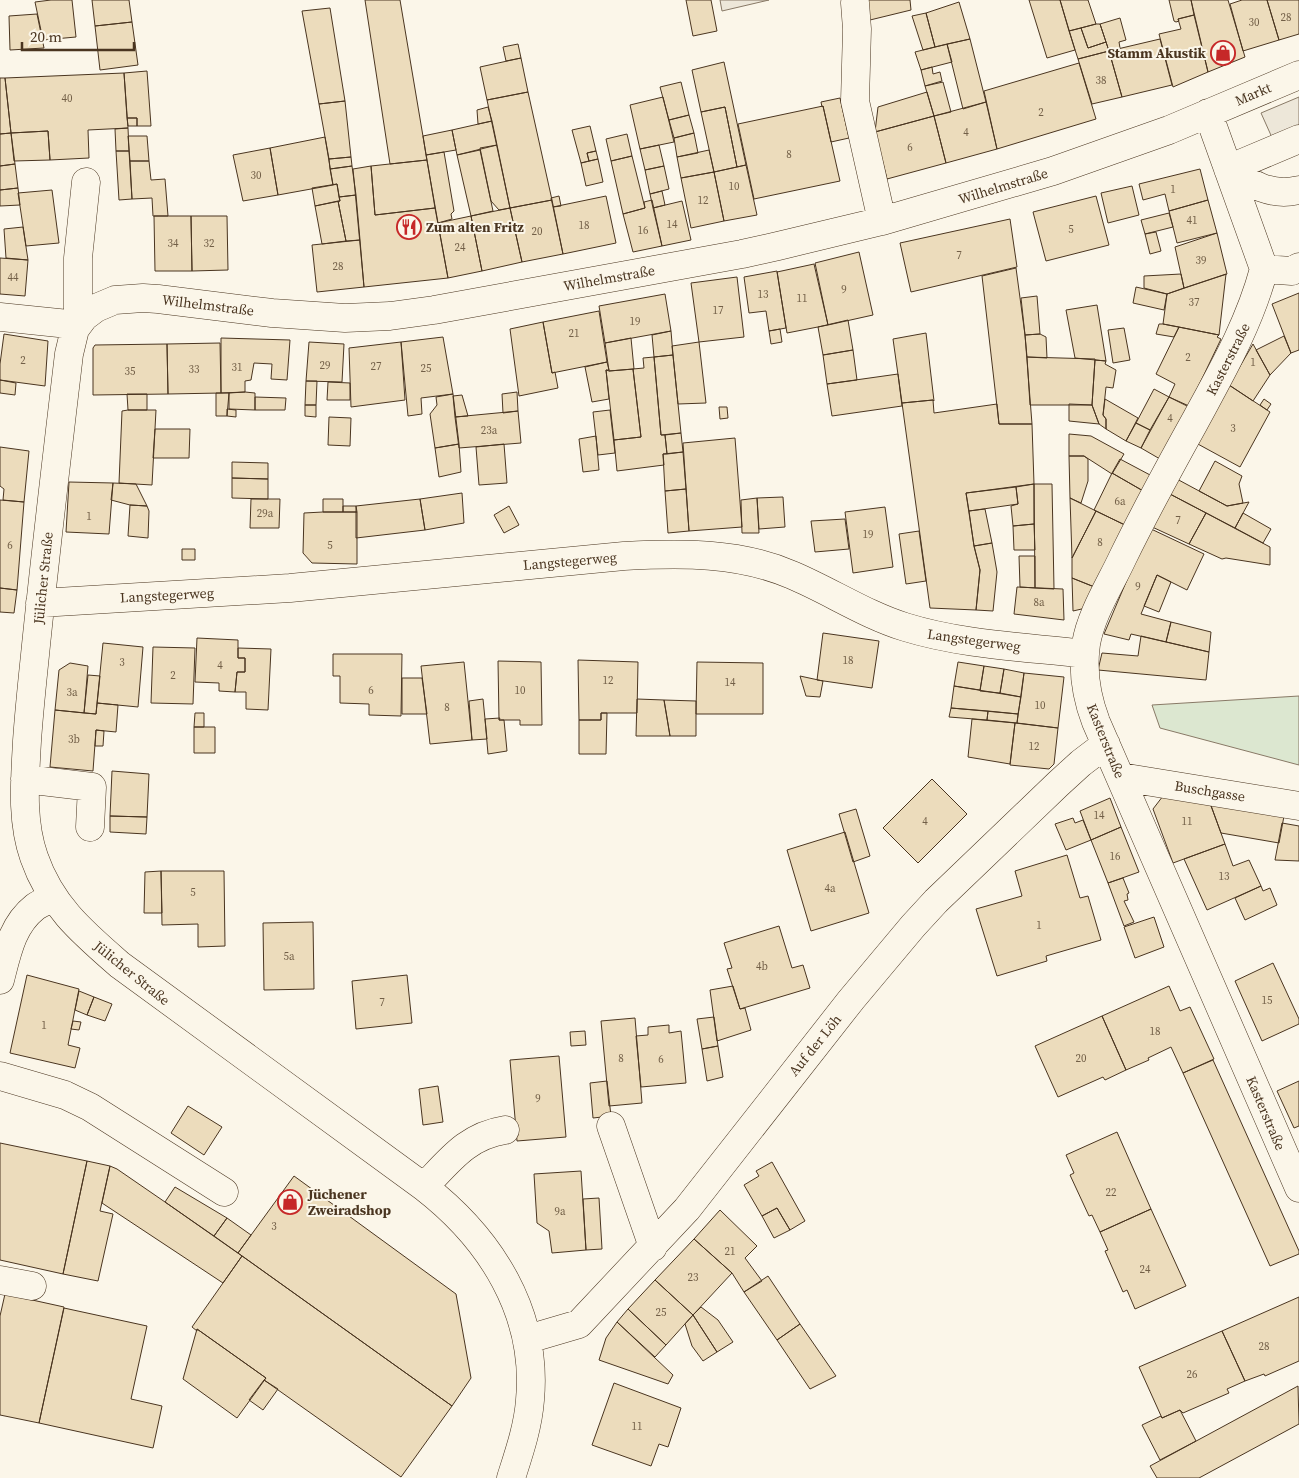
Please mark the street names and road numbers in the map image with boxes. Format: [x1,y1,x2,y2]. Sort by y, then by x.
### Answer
street label: Markt [1232,77,1275,111]
street label: Wilhelmstraße [956,163,1050,209]
street label: Wilhelmstraße [562,260,656,296]
street label: Wilhelmstraße [161,289,255,321]
street label: Kasterstraße [1201,319,1255,399]
street label: Jülicher Straße [28,531,58,626]
street label: Langstegerweg [522,547,618,575]
street label: Langstegerweg [120,583,214,607]
street label: Langstegerweg [926,624,1022,656]
street label: Kasterstraße [1082,701,1130,781]
street label: Buschgasse [1173,776,1247,806]
street label: Jülicher Straße [89,935,174,1010]
street label: Auf der Löh [784,1010,846,1080]
street label: Kasterstraße [1241,1073,1291,1153]

